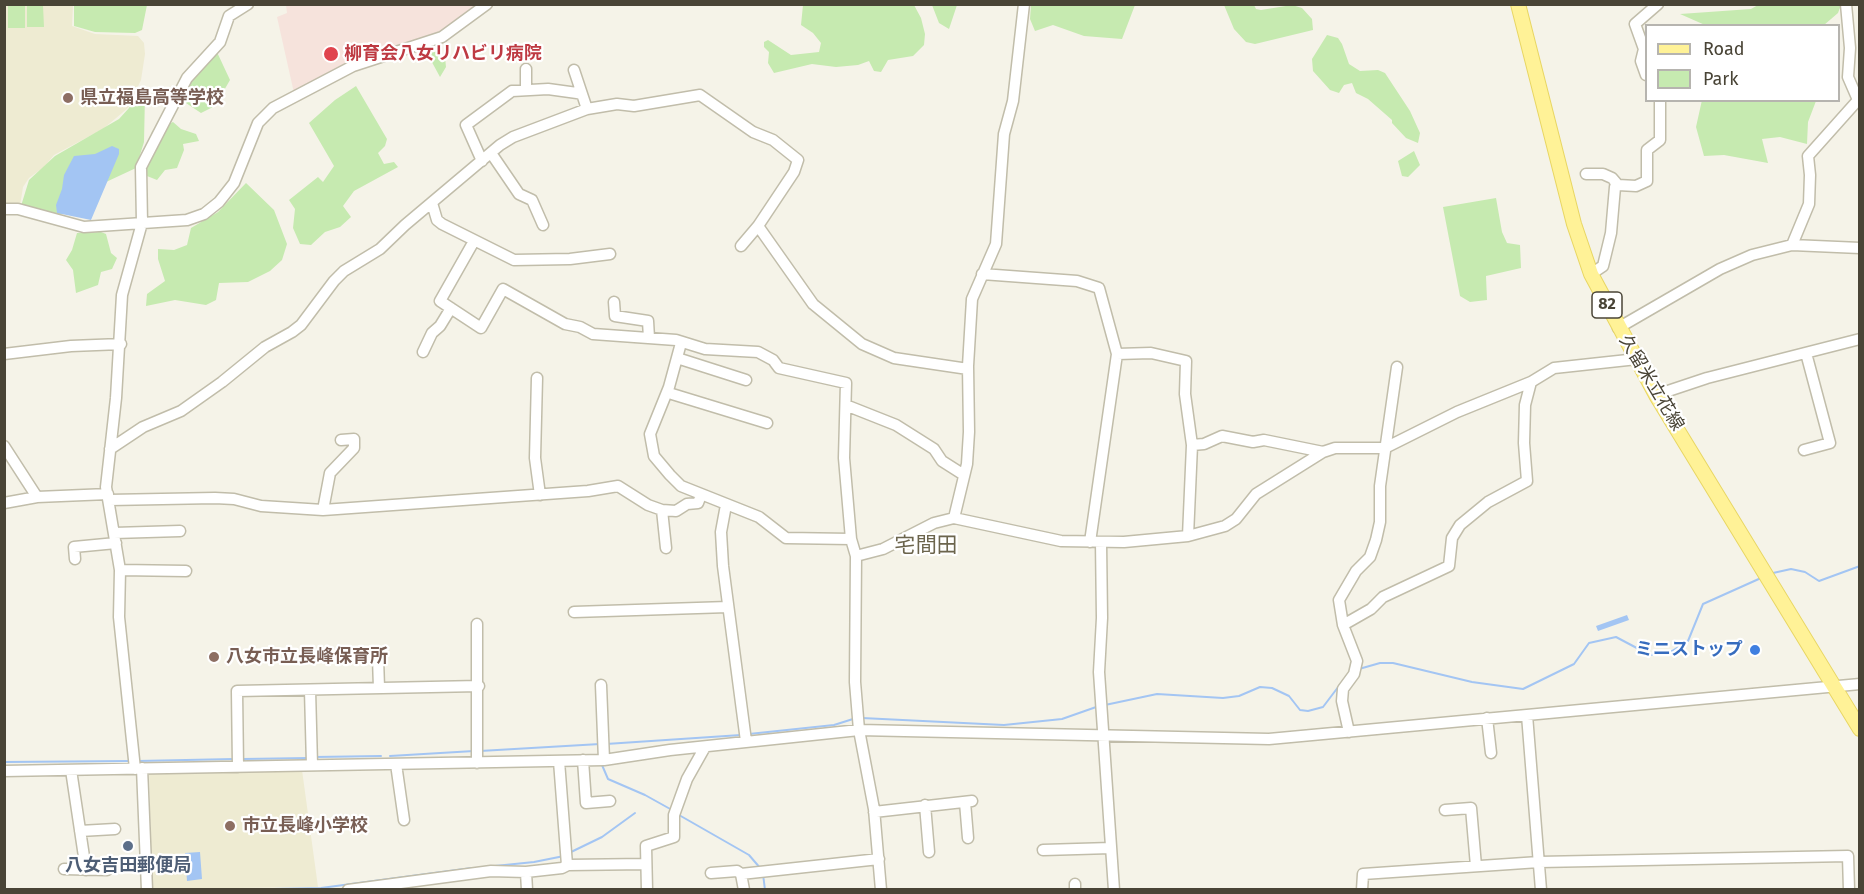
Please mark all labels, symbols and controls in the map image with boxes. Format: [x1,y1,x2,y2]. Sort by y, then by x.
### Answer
legend [1645,24,1840,102]
text: Road [1703,38,1745,60]
place label: 柳育会八女リハビリ病院 [344,43,542,65]
marker: 柳育会八女リハビリ病院 [322,45,340,63]
text: Park [1703,68,1738,90]
place label: 県立福島高等学校 [80,87,224,109]
marker: 県立福島高等学校 [61,91,75,105]
road number: 82 [1592,292,1622,318]
street label: 久留米立花線 [1614,331,1688,435]
district label: 宅間田 [895,533,957,559]
place label: ミニストップ [1635,639,1743,661]
marker: ミニストップ [1748,643,1762,657]
place label: 八女市立長峰保育所 [226,646,388,668]
marker: 八女市立長峰保育所 [207,650,221,664]
place label: 市立長峰小学校 [242,815,368,837]
marker: 市立長峰小学校 [223,819,237,833]
marker: 八女吉田郵便局 [121,839,135,853]
place label: 八女吉田郵便局 [65,855,191,877]

